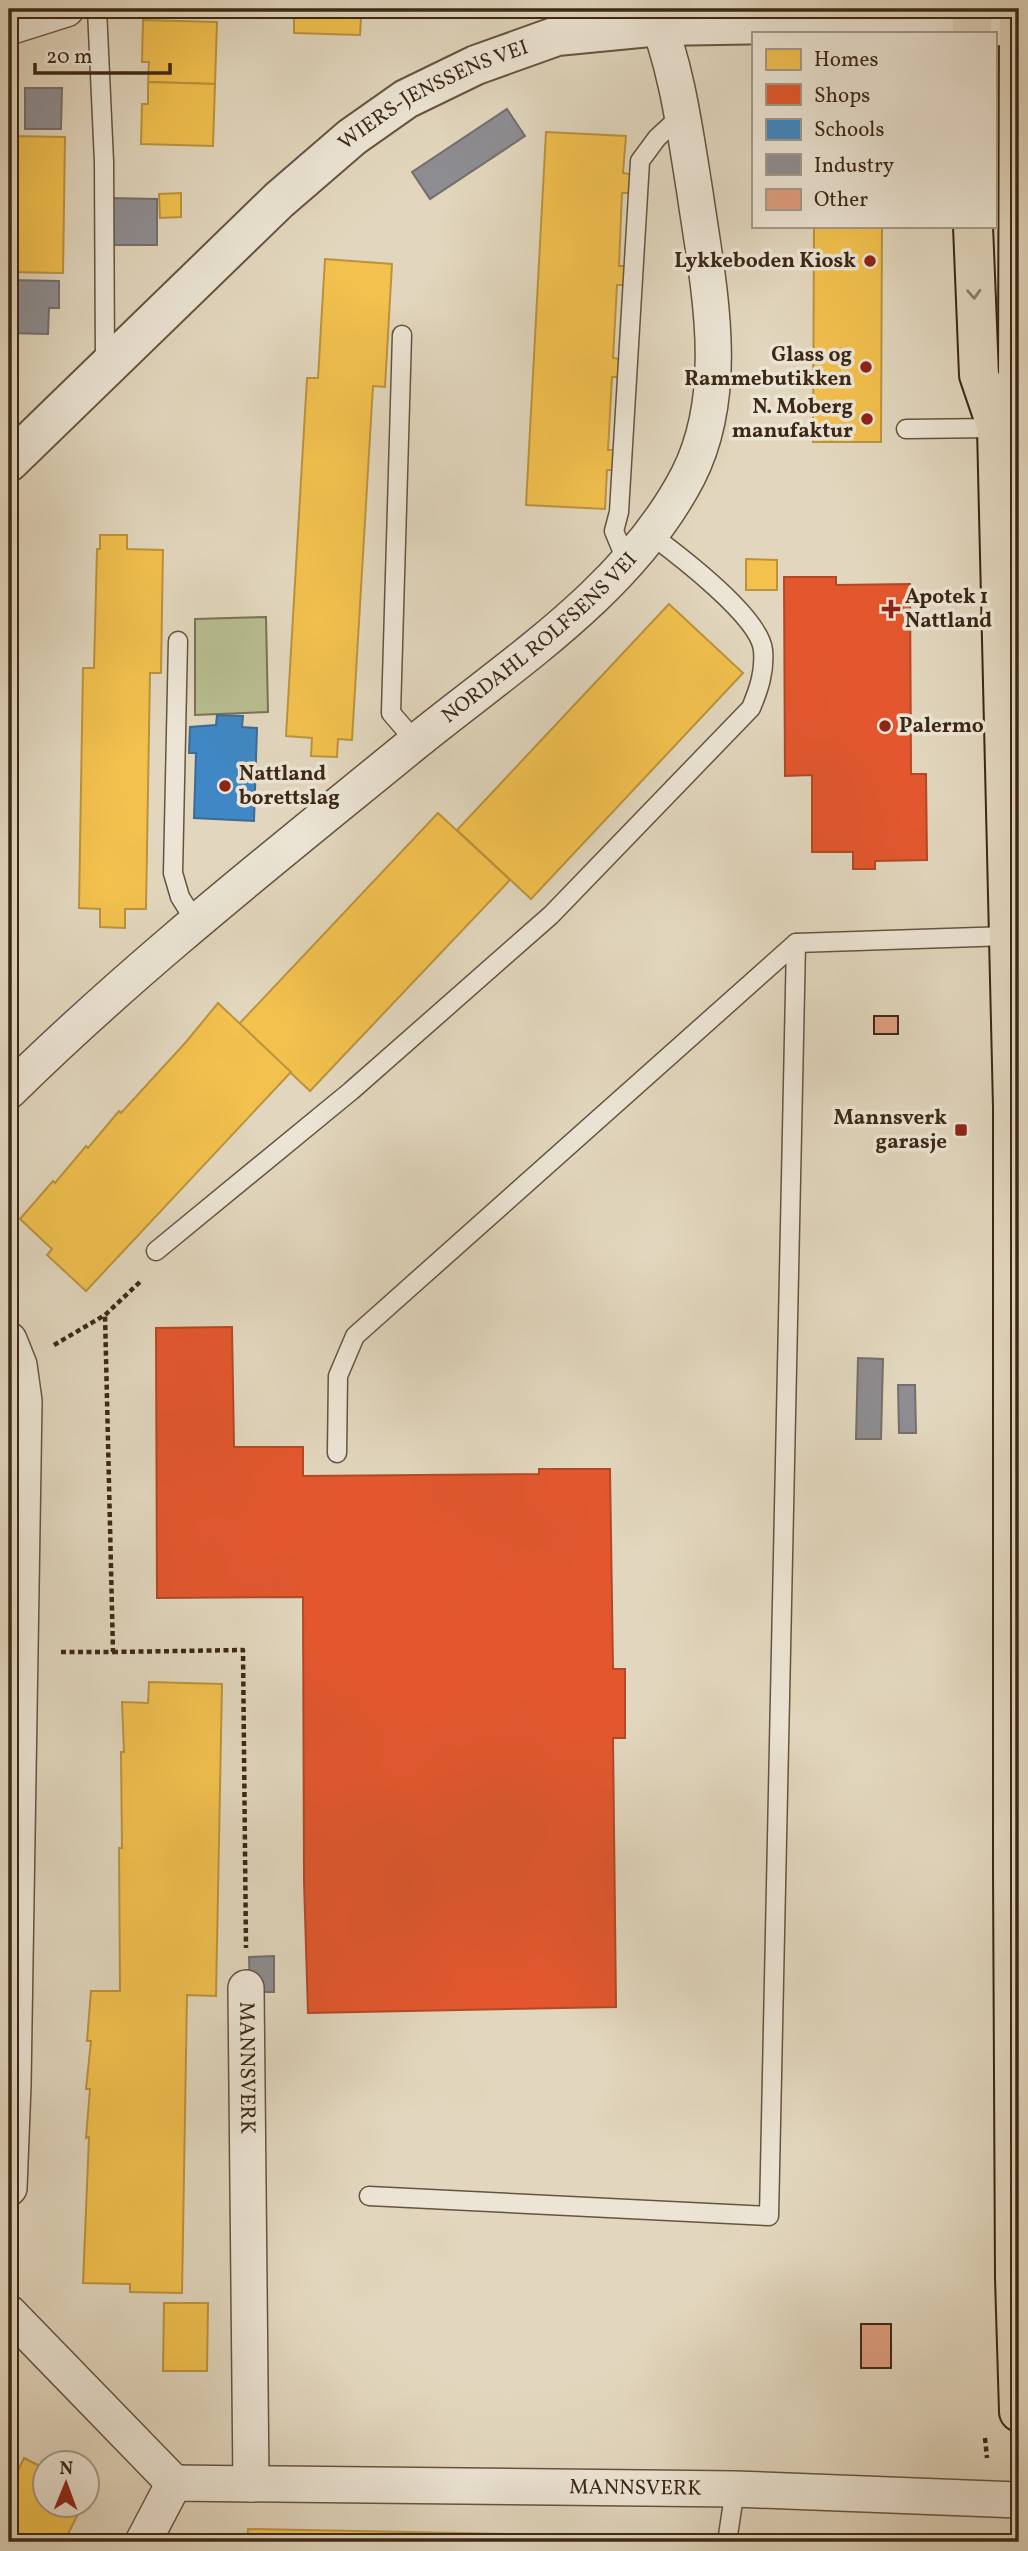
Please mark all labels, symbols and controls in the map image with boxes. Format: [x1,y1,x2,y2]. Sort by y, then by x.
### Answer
scale bar [35,32,170,76]
legend [752,32,996,228]
street label: WIERS-JENSSENS VEI [332,33,532,157]
text: 20 m [46,43,92,72]
text: Homes [814,46,879,75]
text: Shops [814,82,870,111]
text: Schools [814,116,884,145]
text: Industry [814,152,895,181]
text: Other [814,186,868,215]
place label: Lykkeboden Kiosk [674,247,856,276]
marker: Lykkeboden Kiosk [862,253,878,269]
one-way arrow [966,289,981,300]
place label: Glass og Rammebutikken [684,341,852,394]
marker: Glass og Rammebutikken [858,359,874,375]
place label: N. Moberg manufaktur [732,393,853,446]
marker: N. Moberg manufaktur [859,411,875,427]
street label: NORDAHL ROLFSENS VEI [436,546,644,730]
place label: Apotek 1 Nattland [905,583,992,636]
marker: Apotek 1 Nattland [883,601,899,617]
place label: Palermo [899,712,984,741]
marker: Palermo [877,718,893,734]
place label: Nattland borettslag [239,760,340,813]
marker: Nattland borettslag [217,778,233,794]
place label: Mannsverk garasje [834,1104,947,1157]
marker: Mannsverk garasje [953,1122,969,1138]
street label: MANNSVERK [232,2002,262,2134]
north arrow [32,2450,102,2520]
text: N [59,2456,74,2482]
street label: MANNSVERK [569,2473,702,2503]

